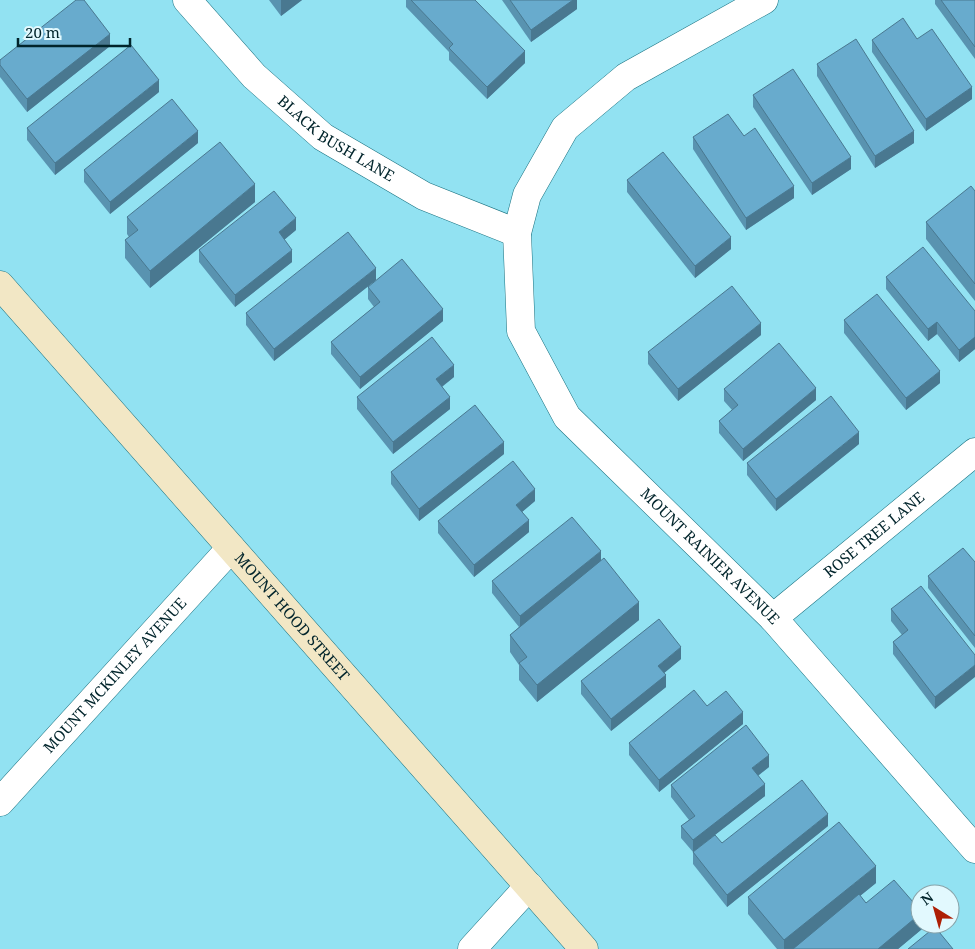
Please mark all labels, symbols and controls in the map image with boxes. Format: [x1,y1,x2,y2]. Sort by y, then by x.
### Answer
scale bar [18,15,130,47]
text: 20 m [25,22,60,42]
street label: BLACK BUSH LANE [274,91,398,186]
street label: MOUNT RAINIER AVENUE [637,483,785,628]
street label: ROSE TREE LANE [819,487,928,581]
street label: MOUNT HOOD STREET [231,548,354,685]
street label: MOUNT MCKINLEY AVENUE [38,593,190,757]
north arrow [910,884,960,934]
text: N [917,887,937,909]

